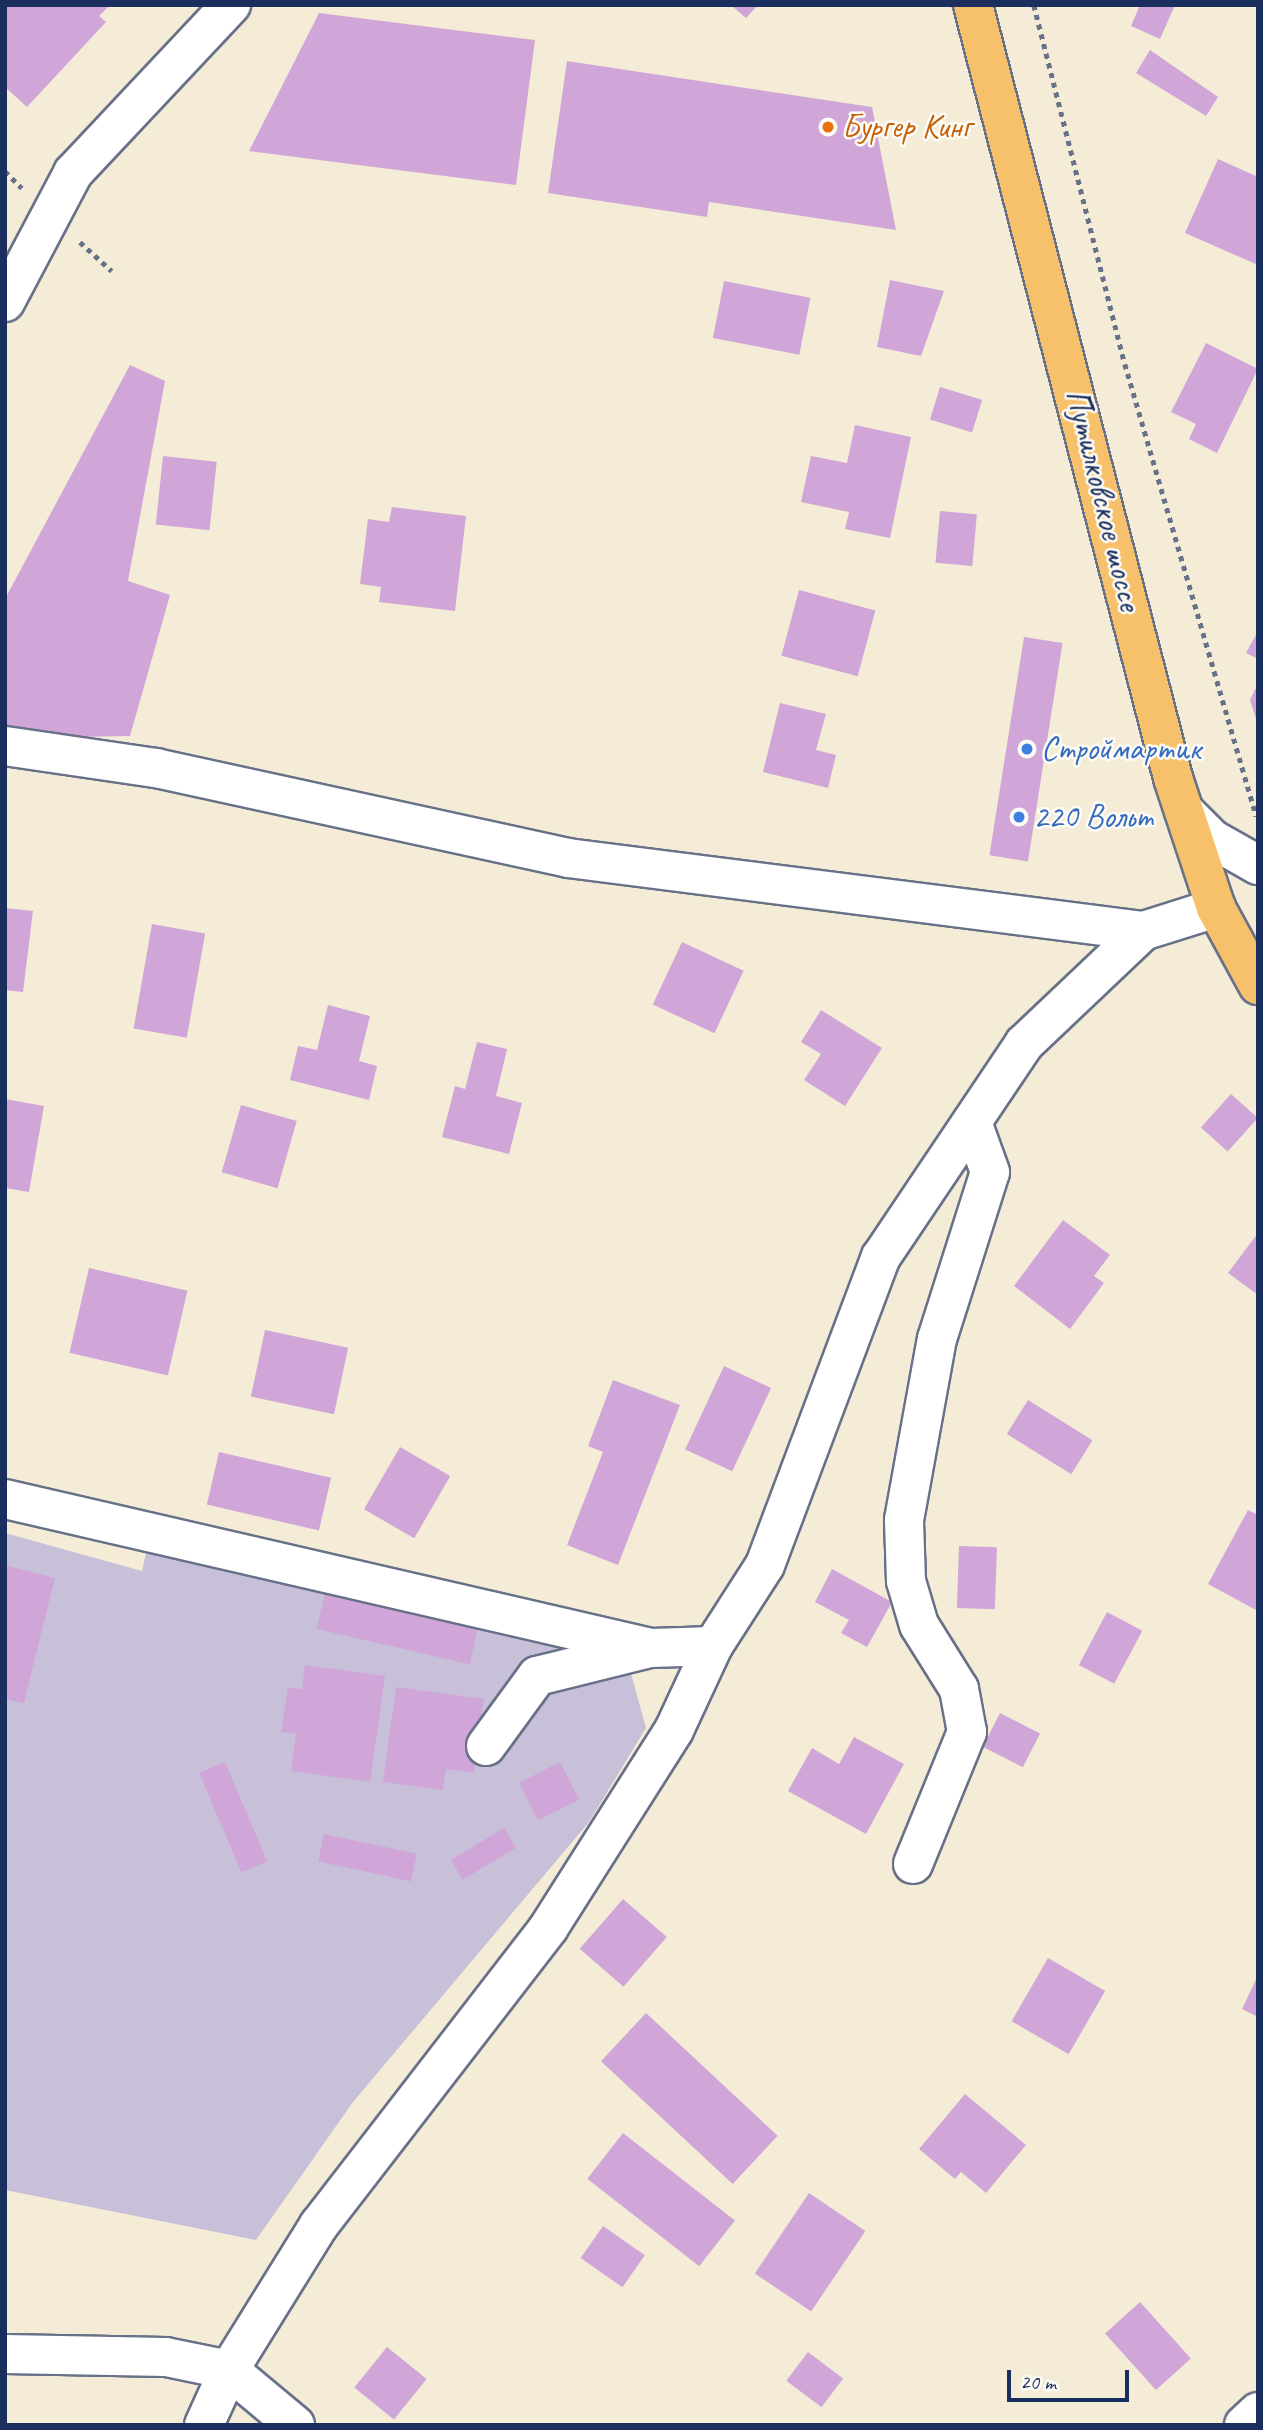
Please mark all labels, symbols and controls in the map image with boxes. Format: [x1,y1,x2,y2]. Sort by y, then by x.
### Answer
place label: Бургер Кинг [842,107,971,147]
marker: Бургер Кинг [820,119,836,135]
street label: Путилковское шоссе [1056,385,1150,615]
place label: Строймартик [1041,729,1201,769]
marker: Строймартик [1019,741,1035,757]
place label: 220 Вольт [1033,797,1153,837]
marker: 220 Вольт [1011,809,1027,825]
scale bar [1011,2356,1134,2400]
text: 20 m [1020,2369,1056,2395]

